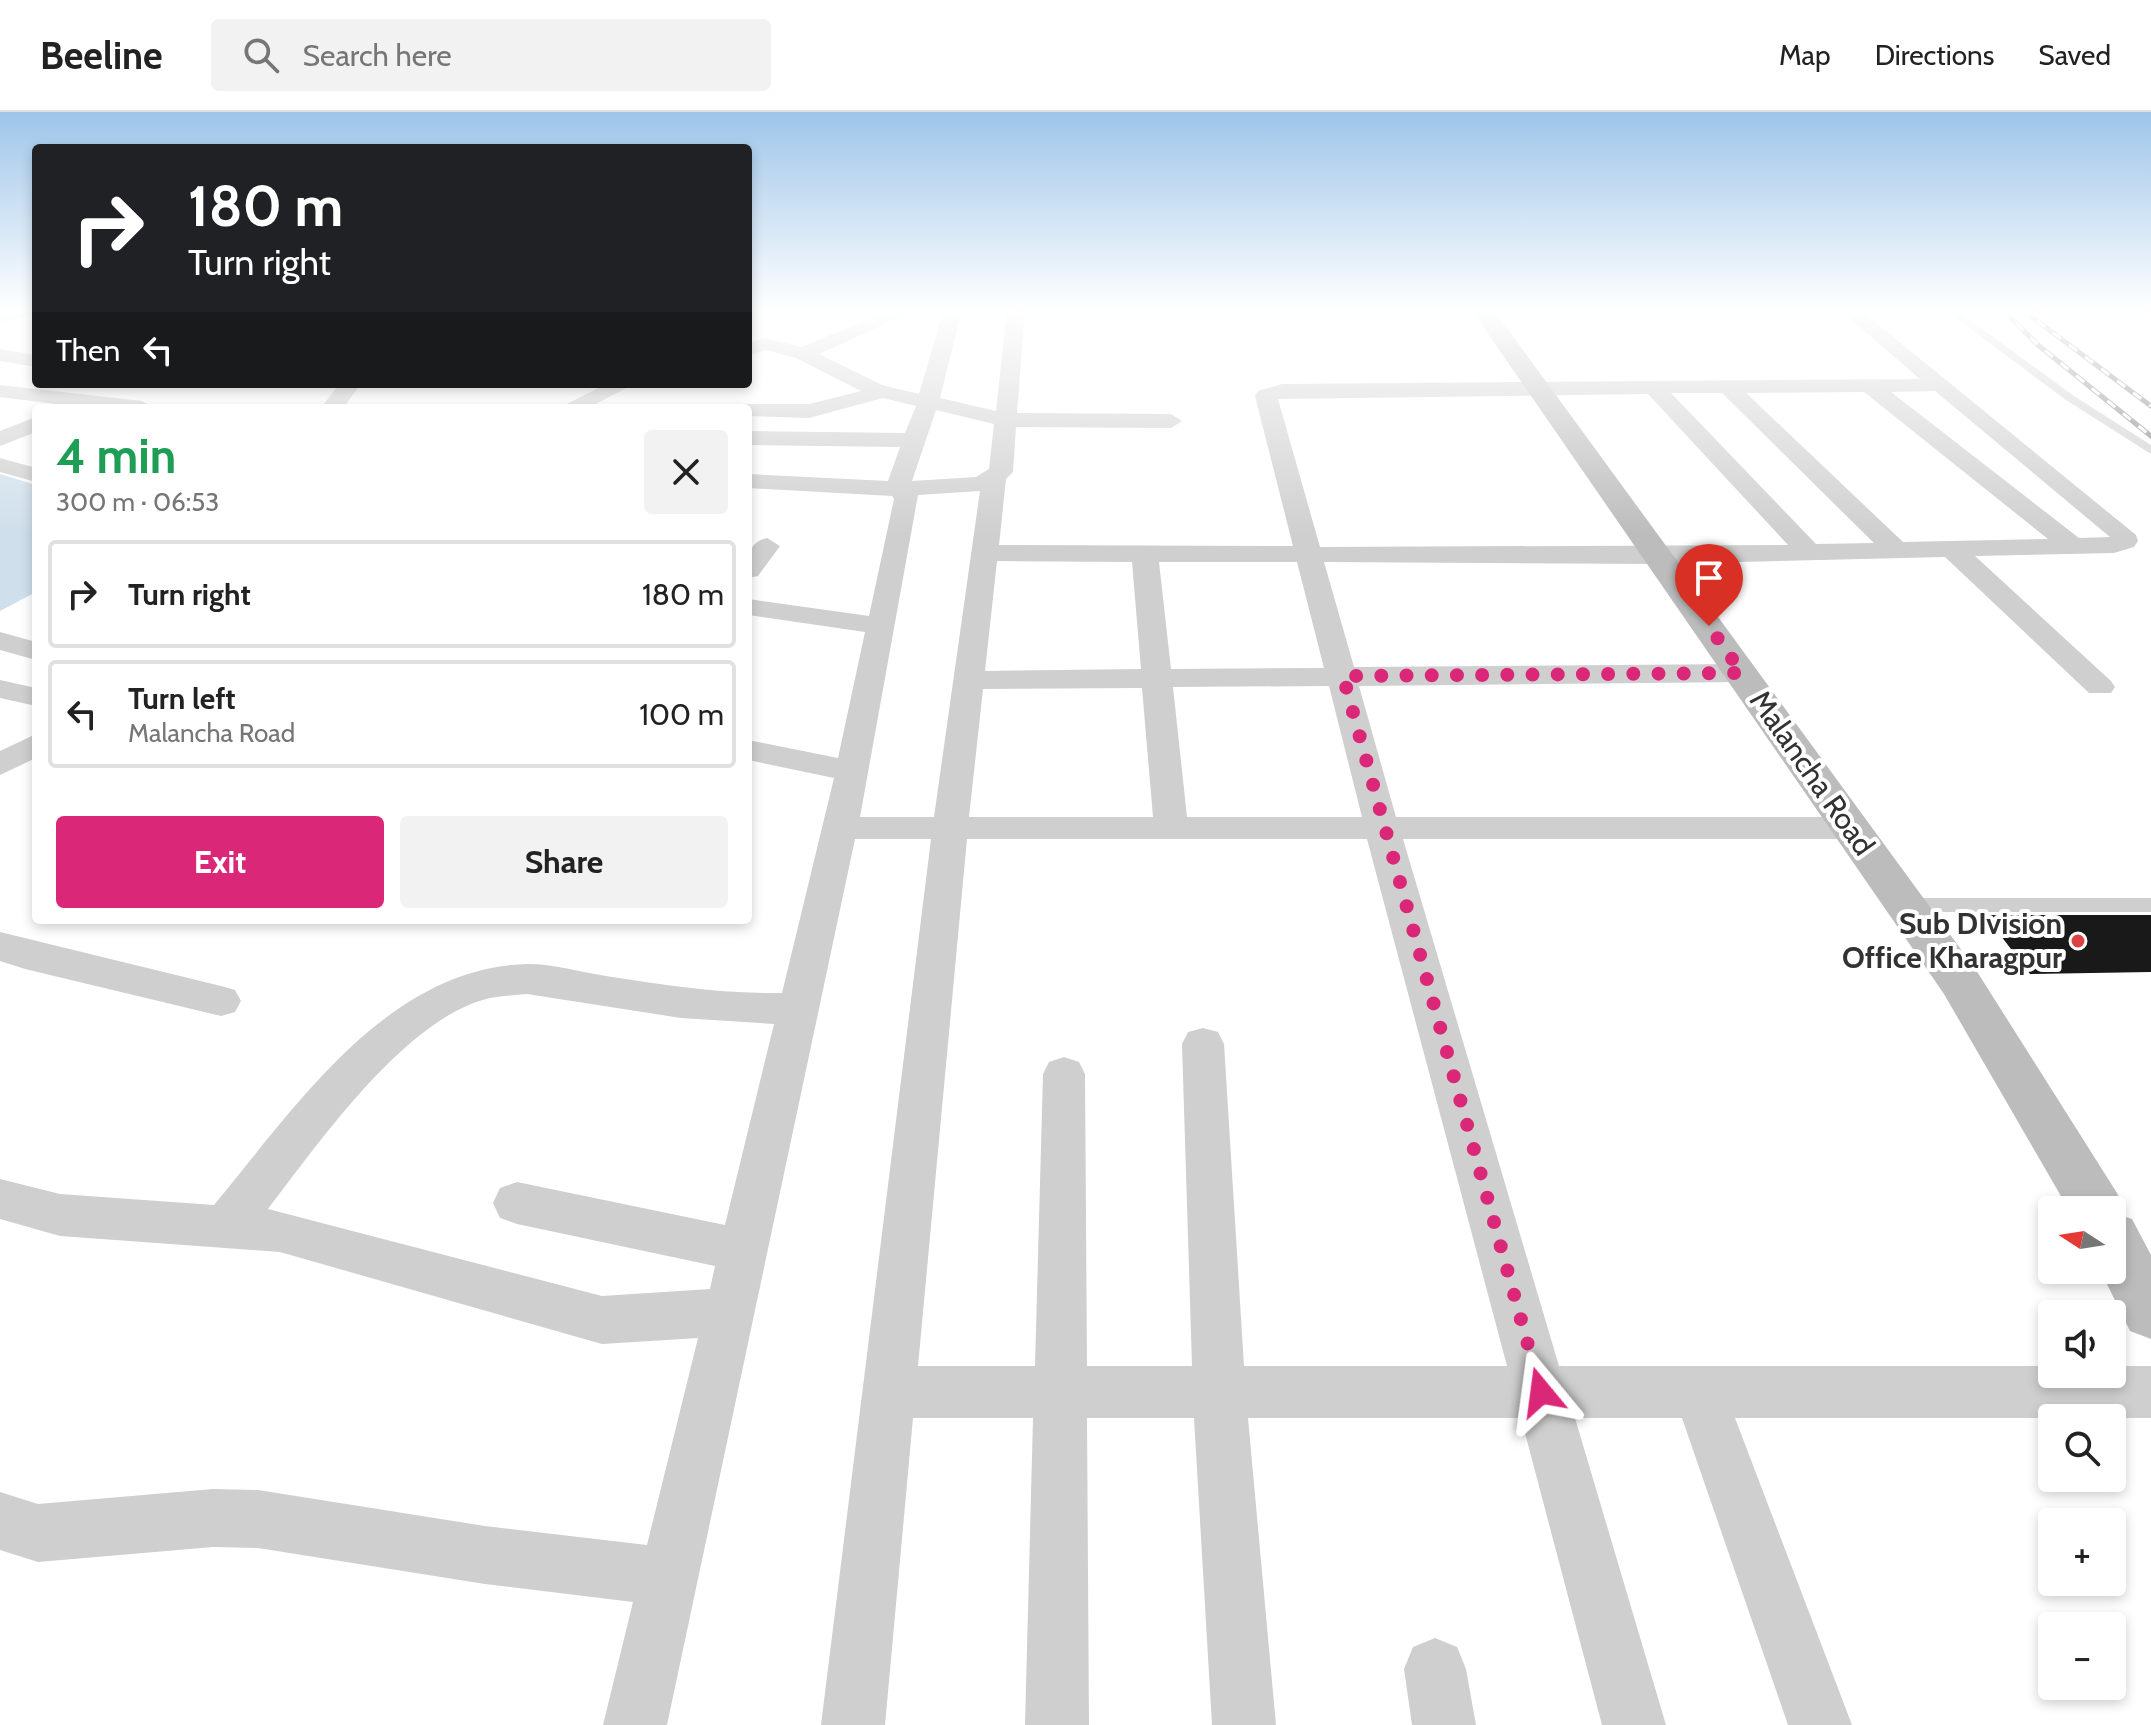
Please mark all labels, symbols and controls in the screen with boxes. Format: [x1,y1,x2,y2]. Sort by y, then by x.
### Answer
search box [211,19,771,91]
text: Beeline [40,32,163,79]
icon: search [239,33,283,77]
text: Search here [303,37,452,74]
text: Map [1779,38,1831,72]
text: Directions [1875,38,1994,72]
text: Saved [2038,38,2111,72]
text: 180 m [188,172,343,240]
icon: right [56,176,160,280]
text: Turn right [188,240,331,284]
icon: left [136,328,180,372]
text: Then [56,332,120,369]
text: 4 min [56,427,176,485]
button: close [644,430,728,514]
text: 300 m · 06:53 [56,486,219,518]
pin [1675,544,1743,626]
icon: arrive [1687,556,1731,600]
icon: right [60,572,104,616]
text: Turn right [128,576,251,613]
text: 180 m [642,576,724,613]
text: Turn left [128,680,236,717]
street label: Malancha Road [1742,683,1883,862]
icon: left [60,692,104,736]
text: 100 m [639,696,724,733]
text: Malancha Road [128,717,295,749]
button: Exit [56,816,384,908]
button: Share [400,816,728,908]
place label: Sub DIvision Office Kharagpur [1842,905,2062,976]
marker: Sub DIvision Office Kharagpur [2069,932,2087,950]
north arrow [2038,1196,2126,1284]
map controls [2038,1196,2126,1700]
button: sound [2038,1300,2126,1388]
position arrow [1499,1350,1583,1434]
button: search [2038,1404,2126,1492]
button: + [2038,1508,2126,1596]
button: − [2038,1612,2126,1700]

